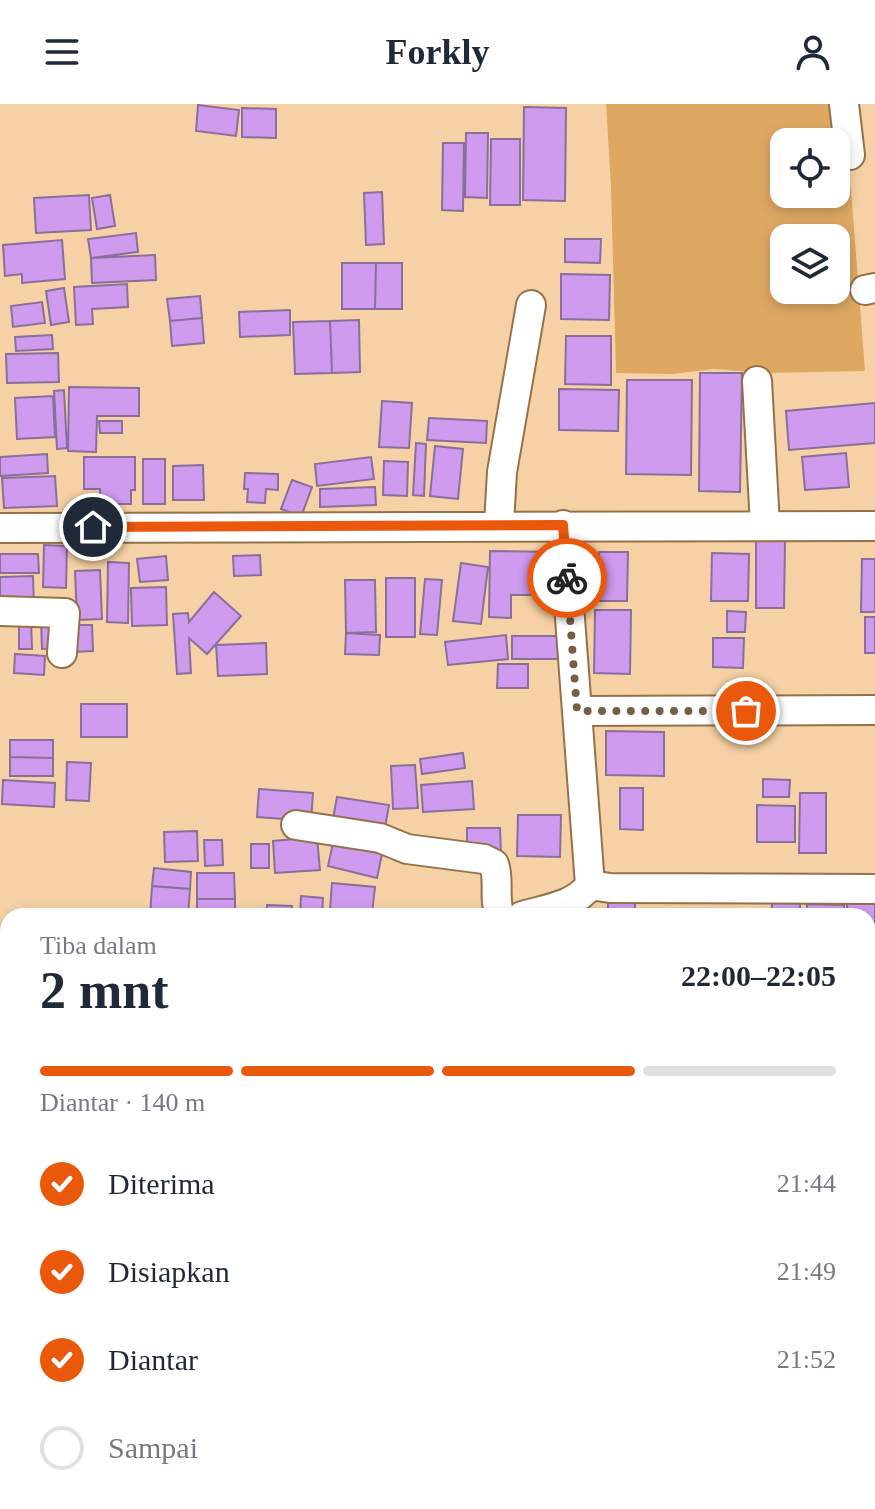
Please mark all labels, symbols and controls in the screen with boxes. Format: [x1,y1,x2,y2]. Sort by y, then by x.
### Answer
icon: menu [40,30,84,74]
icon: person [791,30,835,74]
text: Forkly [386,32,490,72]
map controls [770,128,850,304]
button: locate [770,128,850,208]
button: layers [770,224,850,304]
pin [59,493,127,561]
icon: home [71,505,115,549]
courier [527,538,607,618]
icon: bike [545,556,589,600]
pin [712,677,780,745]
icon: bag [724,689,768,733]
text: Tiba dalam [40,931,157,960]
text: 22:00–22:05 [681,959,836,992]
text: 2 mnt [40,962,169,1019]
text: Diantar · 140 m [40,1088,205,1117]
icon: check [40,1162,84,1206]
text: Diterima [108,1167,215,1200]
text: 21:44 [777,1169,836,1198]
icon: check [40,1250,84,1294]
text: Disiapkan [108,1255,230,1288]
text: 21:49 [777,1257,836,1286]
icon: check [40,1338,84,1382]
text: Diantar [108,1343,198,1376]
text: 21:52 [777,1345,836,1374]
text: Sampai [108,1431,198,1464]

